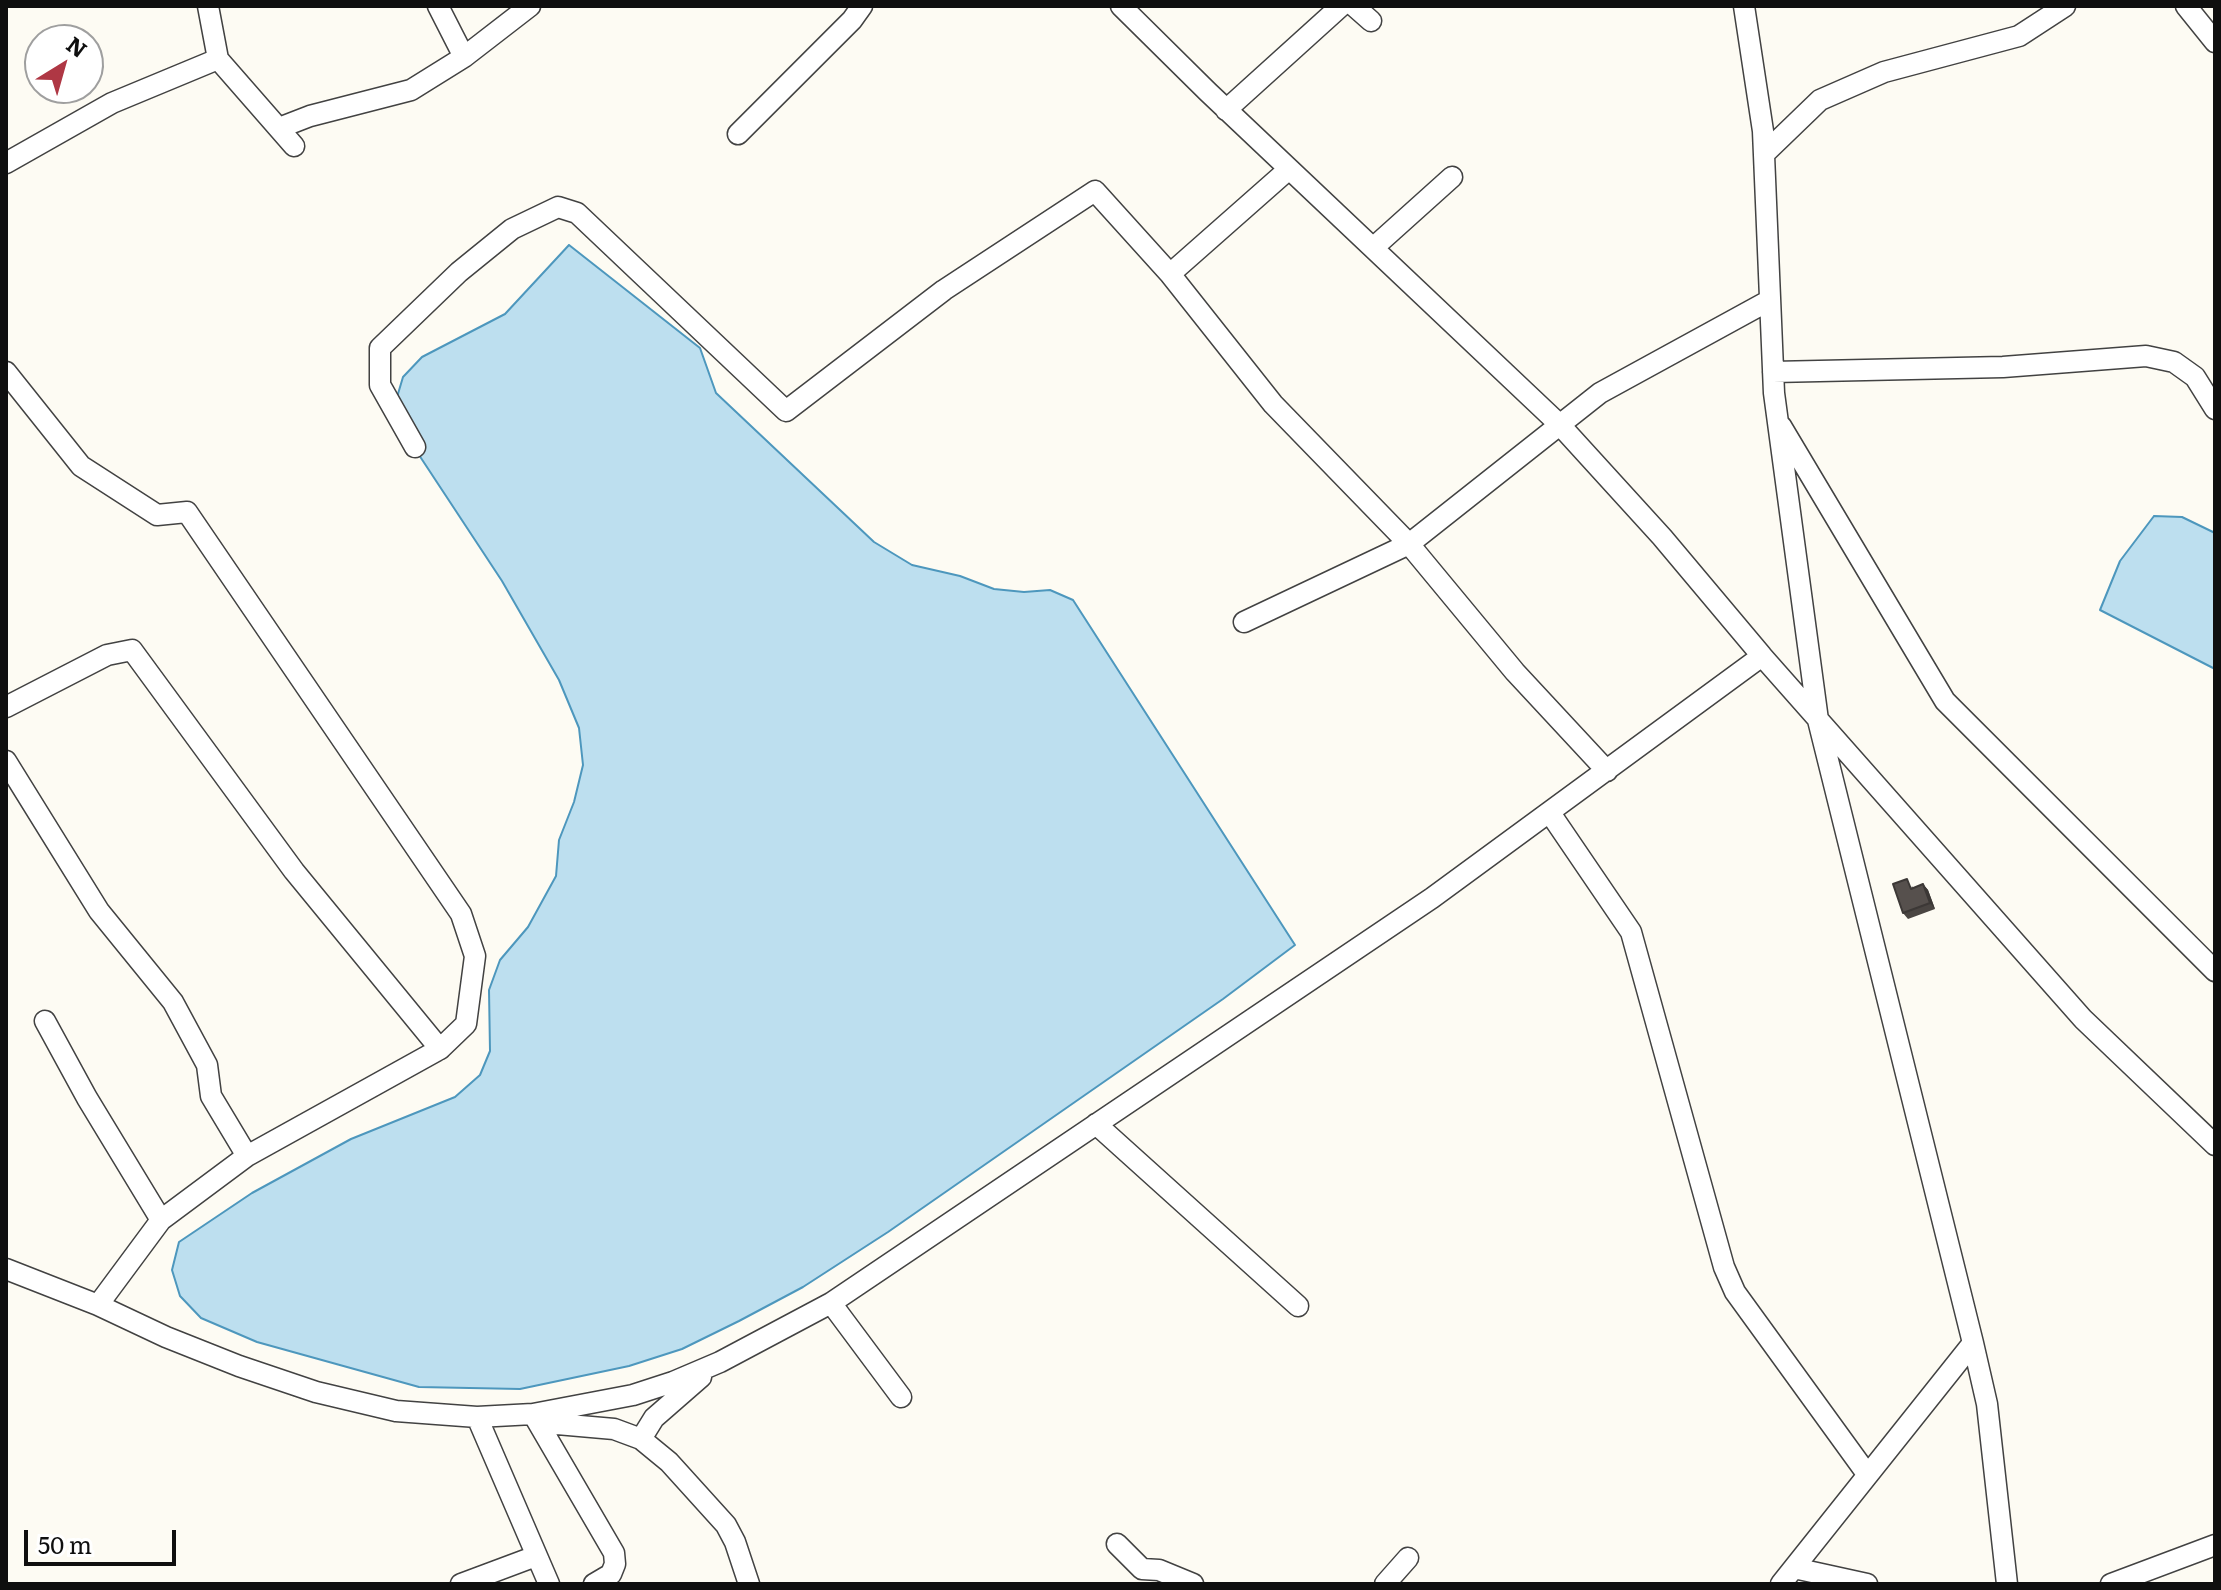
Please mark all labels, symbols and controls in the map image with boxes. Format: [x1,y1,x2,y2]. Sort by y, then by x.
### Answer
north arrow [24,24,104,104]
text: N [60,27,95,65]
scale bar [28,1514,180,1564]
text: 50 m [38,1526,92,1561]

